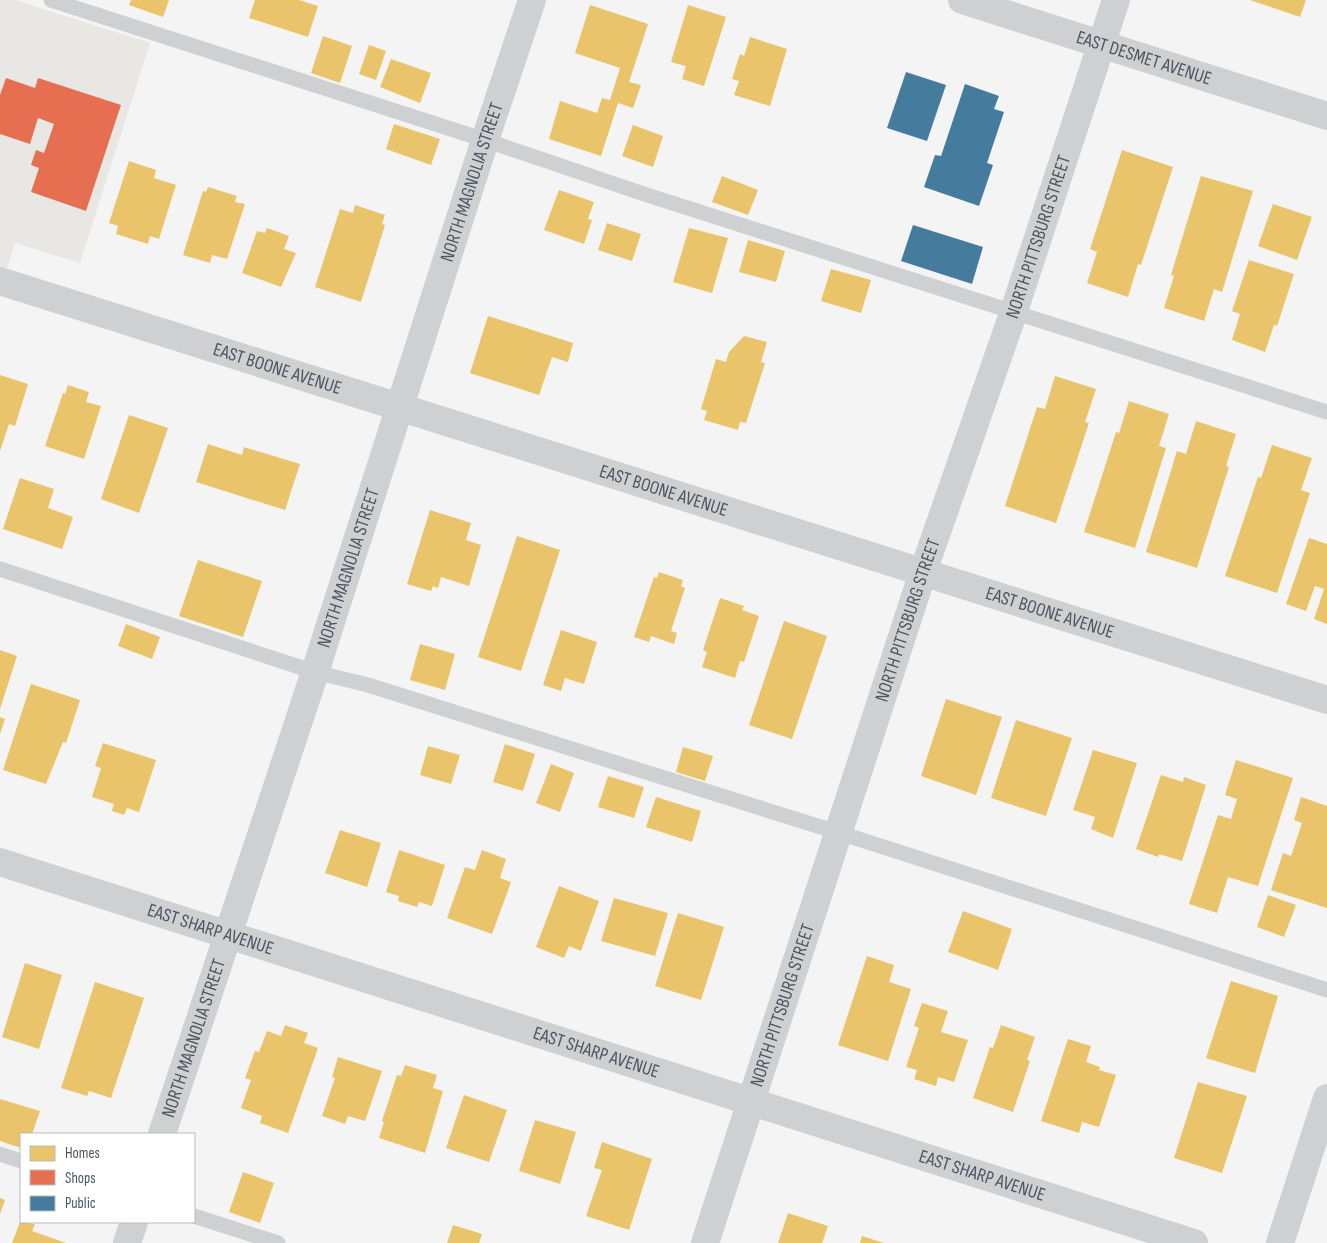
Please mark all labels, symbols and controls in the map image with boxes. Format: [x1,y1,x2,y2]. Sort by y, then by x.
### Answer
street label: EAST DESMET AVENUE [1073,26,1215,90]
street label: NORTH MAGNOLIA STREET [435,99,508,265]
street label: NORTH PITTSBURG STREET [1001,152,1076,321]
street label: EAST BOONE AVENUE [210,338,345,400]
street label: EAST BOONE AVENUE [597,460,731,522]
street label: NORTH MAGNOLIA STREET [312,485,385,650]
street label: NORTH PITTSBURG STREET [870,535,945,705]
street label: EAST BOONE AVENUE [983,581,1117,644]
street label: EAST SHARP AVENUE [145,898,277,960]
street label: NORTH PITTSBURG STREET [745,920,820,1090]
street label: NORTH MAGNOLIA STREET [157,956,231,1120]
street label: EAST SHARP AVENUE [530,1021,662,1083]
legend [20,1133,195,1223]
text: Homes [65,1144,100,1163]
street label: EAST SHARP AVENUE [916,1145,1048,1206]
text: Shops [65,1169,96,1188]
text: Public [65,1194,96,1213]

